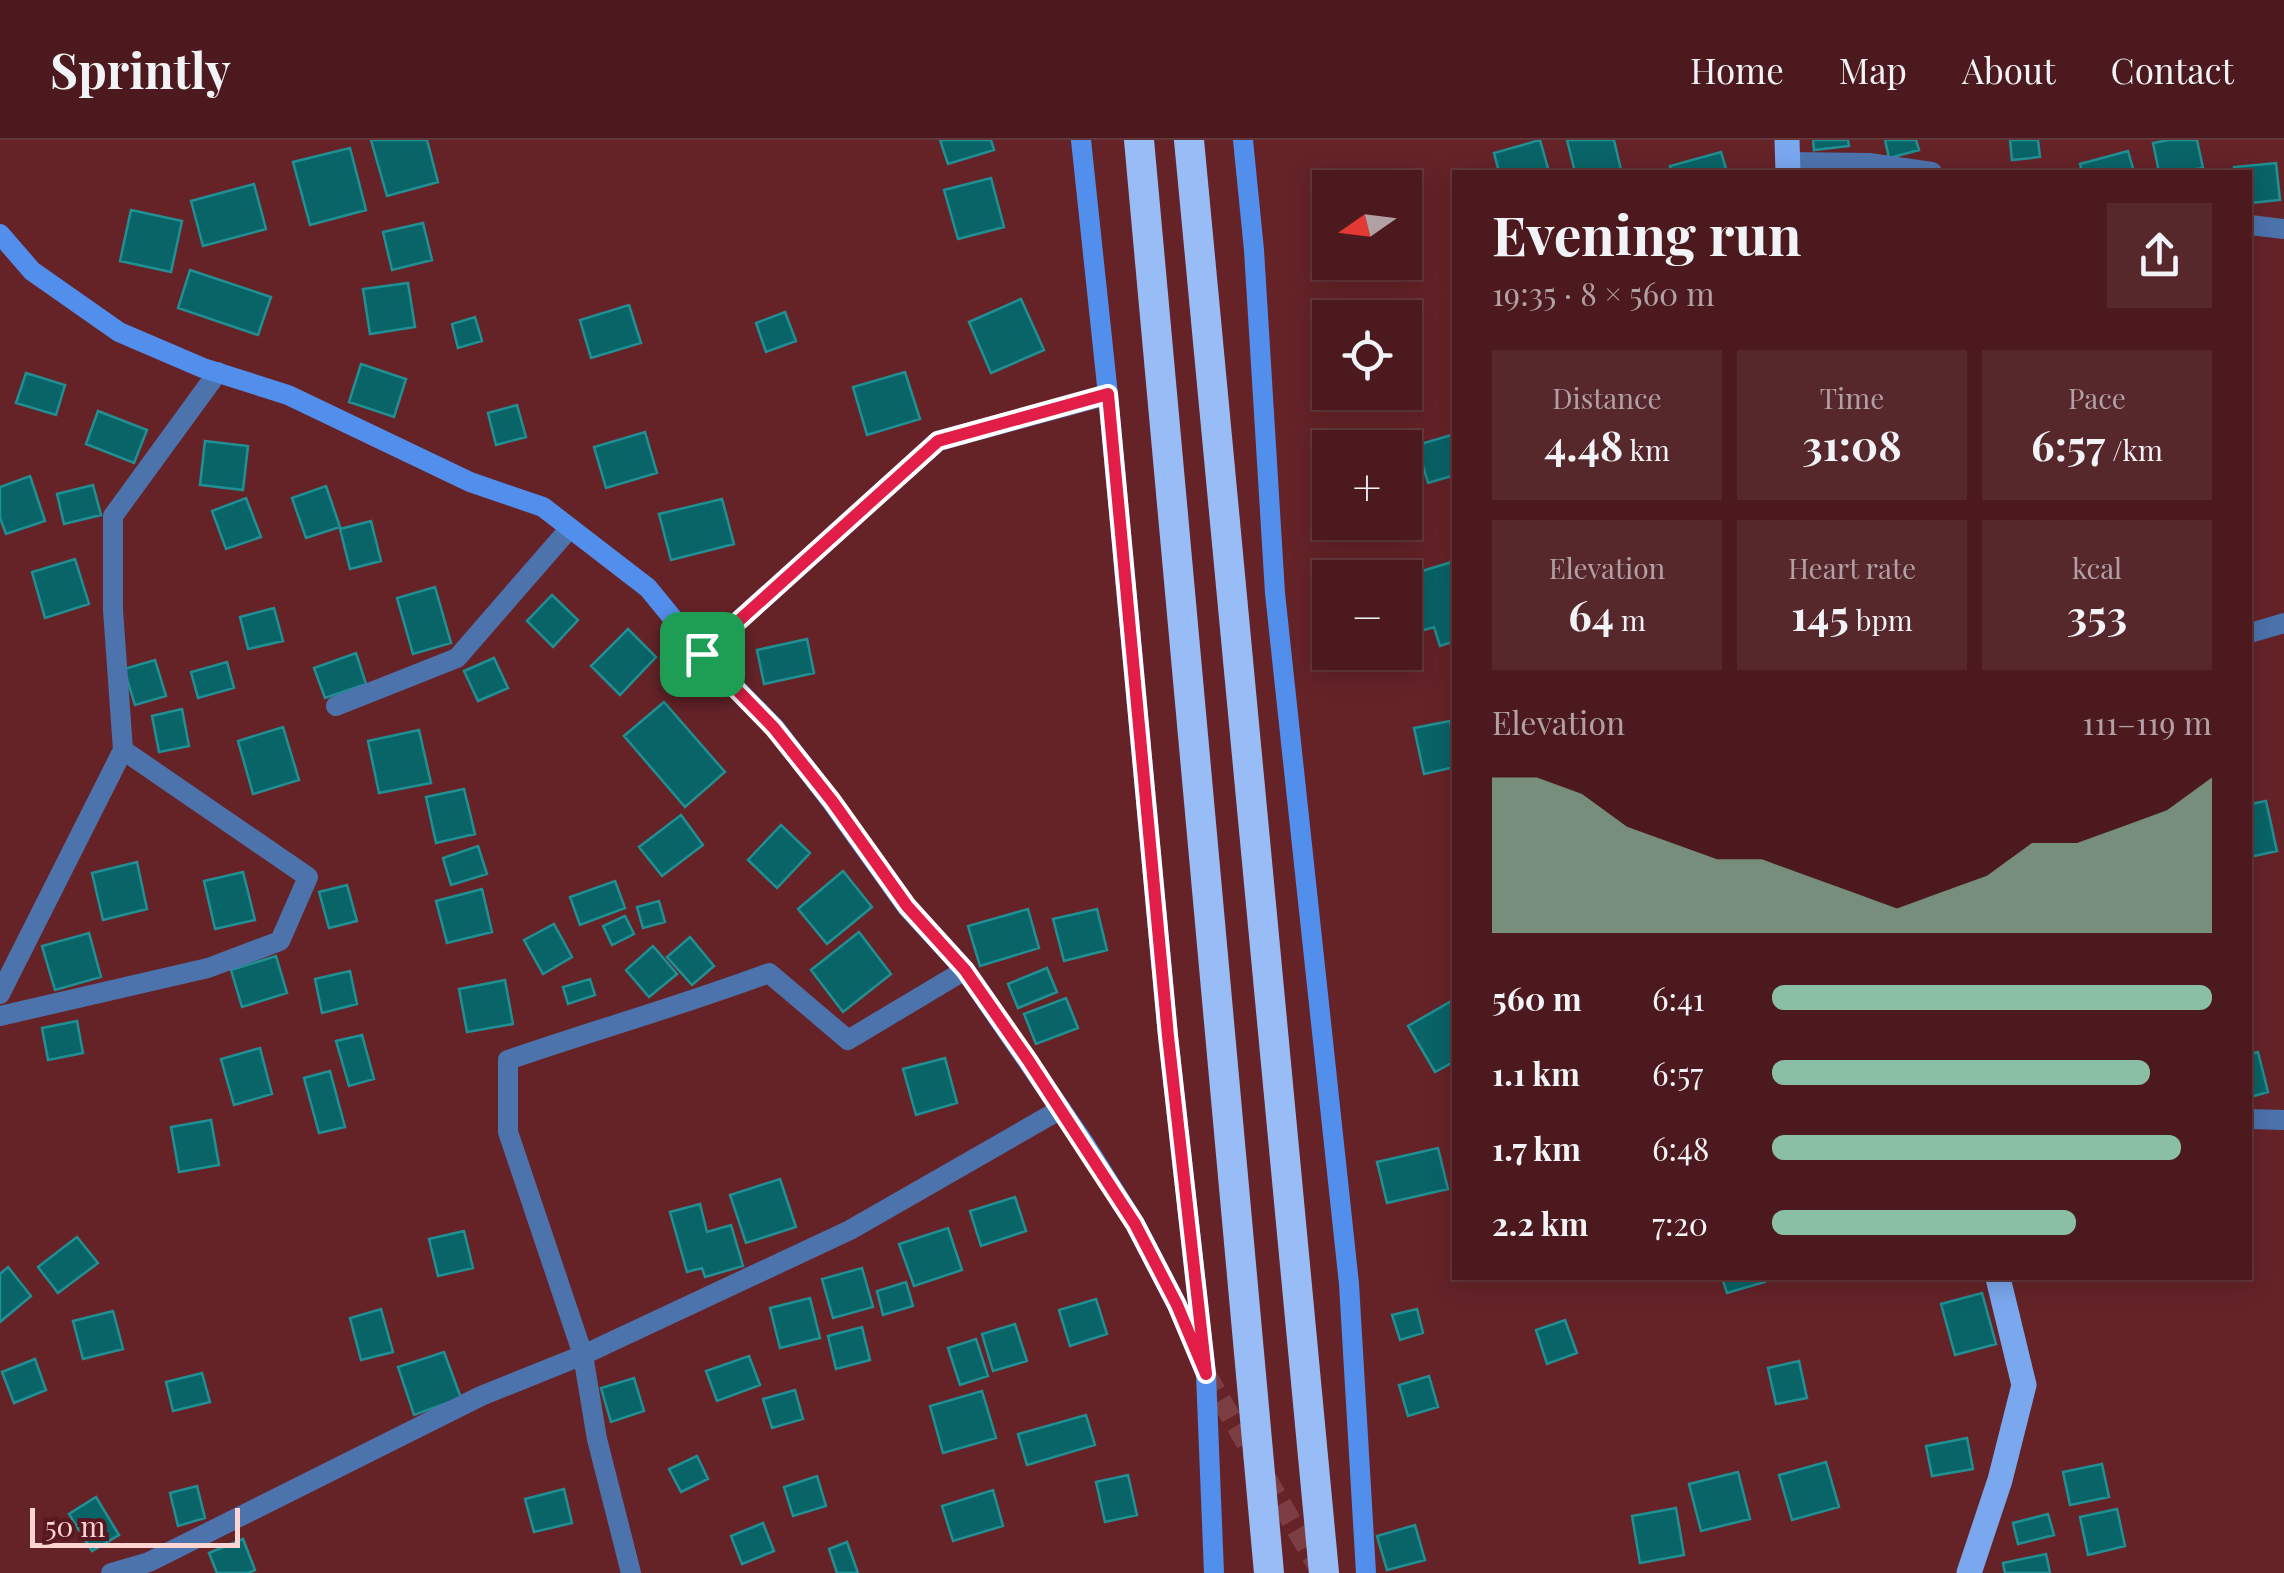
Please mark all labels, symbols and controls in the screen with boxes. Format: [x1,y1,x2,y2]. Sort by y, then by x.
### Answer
text: Sprintly [50,37,231,101]
text: Home [1690,46,1784,93]
text: Map [1839,46,1907,93]
text: About [1962,46,2056,93]
text: Contact [2111,46,2234,93]
north arrow [1312,170,1422,280]
map controls [1312,170,1422,670]
text: Evening run [1492,196,1802,270]
button: share [2107,203,2212,308]
text: 19:35 · 8 × 560 m [1492,271,1715,314]
button: locate [1312,300,1422,410]
text: Distance [1552,379,1662,416]
text: Time [1820,379,1884,416]
text: Pace [2068,379,2126,416]
text: 4.48 [1544,416,1623,472]
text: 31:08 [1802,416,1902,472]
text: 6:57 [2031,416,2105,472]
button: + [1312,430,1422,540]
text: km [1623,431,1670,468]
text: /km [2105,431,2163,468]
text: Elevation [1549,549,1665,586]
text: Heart rate [1788,549,1916,586]
text: kcal [2072,549,2122,586]
button: − [1312,560,1422,670]
text: 64 [1568,586,1614,642]
text: 145 [1791,586,1849,642]
text: 353 [2067,586,2127,642]
text: m [1614,601,1646,638]
text: bpm [1849,601,1913,638]
pin [660,612,745,697]
icon: arrive [675,627,730,682]
text: Elevation [1492,700,1625,743]
text: 111–119 m [2082,700,2212,743]
text: 560 m [1492,976,1582,1019]
text: 6:41 [1652,976,1705,1019]
text: 1.1 km [1492,1051,1580,1094]
text: 6:57 [1652,1051,1703,1094]
text: 1.7 km [1492,1126,1581,1169]
text: 6:48 [1652,1126,1710,1169]
text: 2.2 km [1492,1201,1589,1244]
text: 7:20 [1652,1201,1708,1244]
scale bar [30,1503,240,1548]
text: 50 m [45,1507,105,1544]

